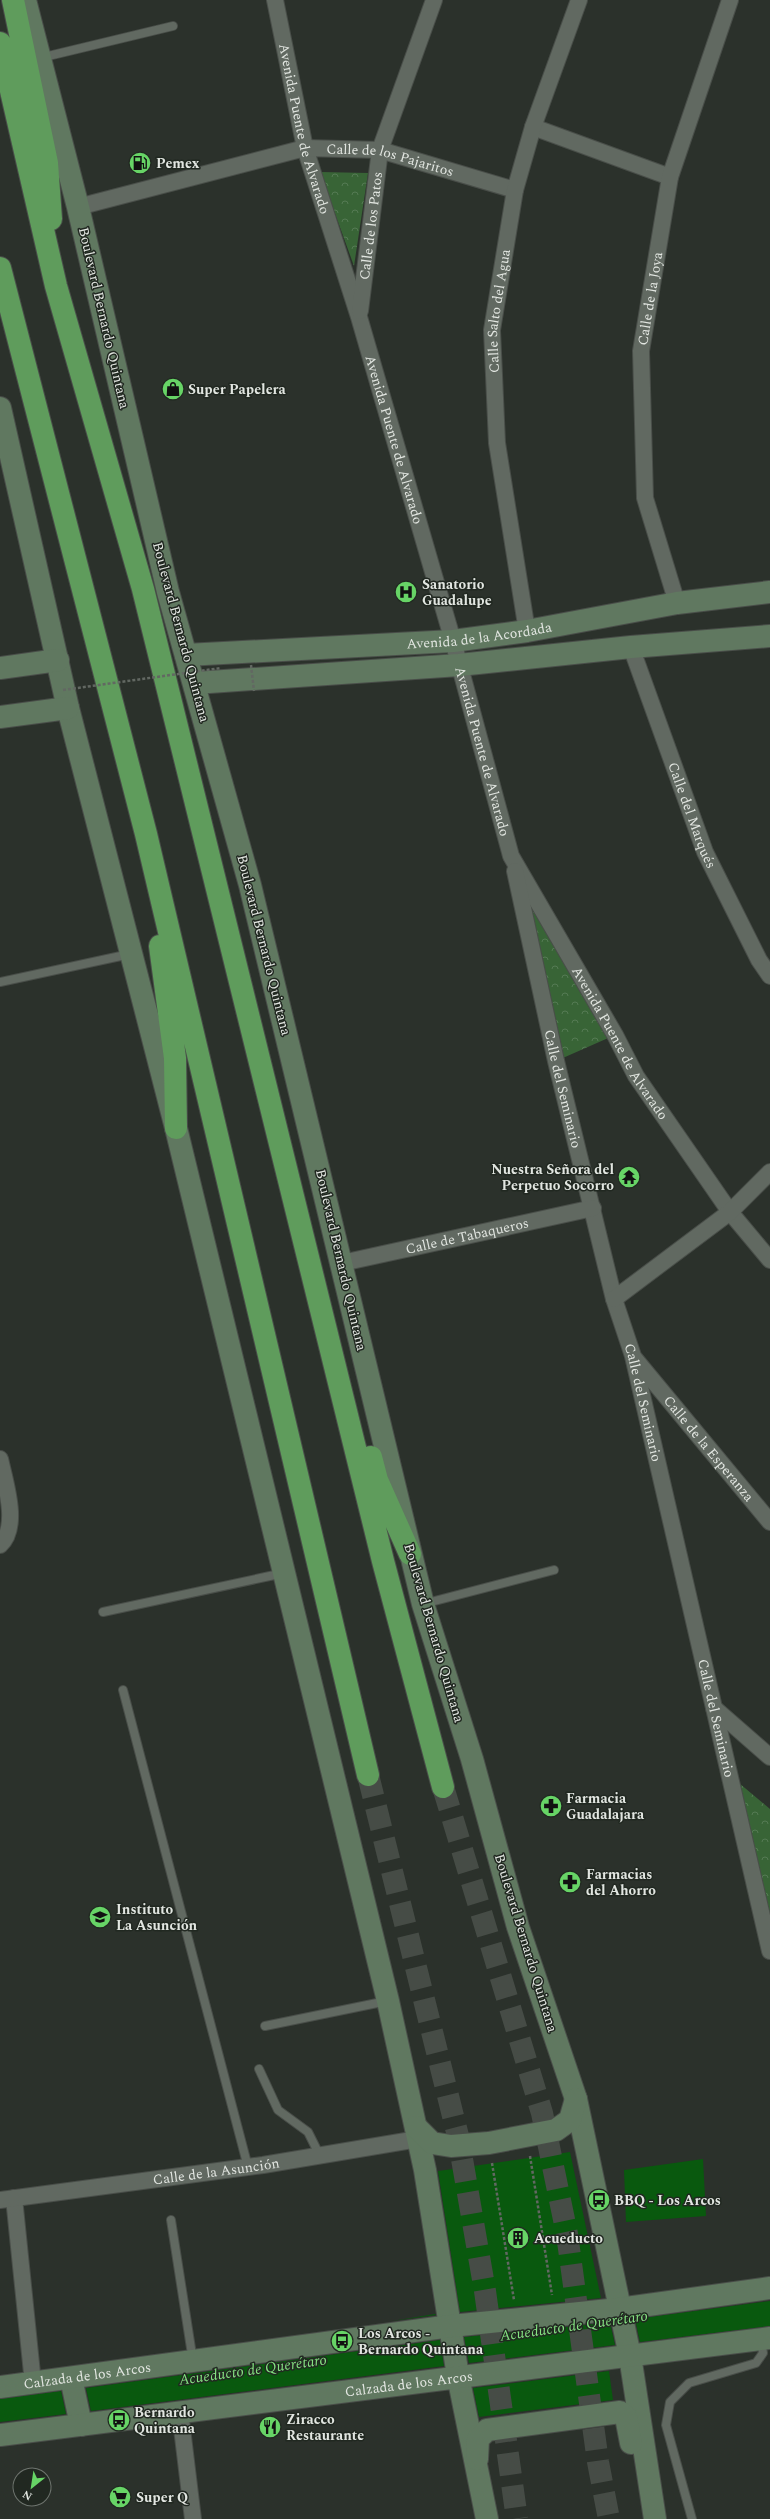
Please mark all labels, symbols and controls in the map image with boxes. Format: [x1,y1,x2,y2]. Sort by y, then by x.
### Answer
street label: Avenida Puente de Alvarado [274,41,336,217]
street label: Calle de los Pajaritos [326,138,456,182]
fuel station icon: Pemex [127,150,153,176]
place label: Pemex [156,153,200,174]
street label: Calle de los Patos [353,170,388,281]
street label: Boulevard Bernardo Quintana [73,225,135,411]
street label: Calle Salto del Agua [482,247,516,373]
street label: Calle de la Joya [632,250,668,347]
street label: Avenida Puente de Alvarado [360,352,429,527]
shop icon: Super Papelera [160,376,186,402]
place label: Super Papelera [188,379,287,400]
street label: Boulevard Bernardo Quintana [147,540,215,724]
place label: Sanatorio Guadalupe [422,574,492,611]
hospital icon: Sanatorio Guadalupe [393,579,419,605]
street label: Avenida de la Acordada [406,616,554,654]
street label: Avenida Puente de Alvarado [450,664,516,839]
street label: Calle del Marqués [663,759,722,872]
street label: Boulevard Bernardo Quintana [231,852,297,1038]
street label: Avenida Puente de Alvarado [567,962,674,1124]
street label: Calle del Seminario [539,1028,587,1150]
place label: Nuestra Señora del Perpetuo Socorro [491,1159,614,1196]
temple icon: Nuestra Señora del Perpetuo Socorro [616,1164,642,1190]
street label: Boulevard Bernardo Quintana [310,1167,372,1353]
street label: Calle de Tabaqueros [403,1212,531,1259]
street label: Calle del Seminario [619,1340,667,1464]
street label: Calle de la Esperanza [659,1391,759,1506]
street label: Boulevard Bernardo Quintana [398,1541,470,1725]
street label: Calle del Seminario [693,1657,740,1779]
place label: Farmacia Guadalajara [566,1788,645,1825]
pharmacy icon: Farmacia Guadalajara [538,1793,564,1819]
street label: Boulevard Bernardo Quintana [489,1851,563,2035]
place label: Farmacias del Ahorro [586,1864,656,1901]
pharmacy icon: Farmacias del Ahorro [557,1869,583,1895]
place label: Instituto La Asunción [116,1899,198,1936]
school or university icon: Instituto La Asunción [87,1904,113,1930]
street label: Calle de la Asunción [152,2152,281,2190]
bus stop icon: BBQ - Los Arcos [586,2187,612,2213]
place label: BBQ - Los Arcos [614,2190,721,2211]
building icon: Acueducto [505,2225,531,2251]
place label: Acueducto [534,2228,603,2249]
water label: Acueducto de Querétaro [498,2304,649,2348]
place label: Los Arcos - Bernardo Quintana [358,2323,484,2360]
bus stop icon: Los Arcos - Bernardo Quintana [329,2328,355,2354]
water label: Acueducto de Querétaro [177,2348,328,2392]
street label: Calzada de los Arcos [22,2356,152,2394]
street label: Calzada de los Arcos [344,2365,474,2402]
place label: Bernardo Quintana [134,2402,196,2439]
bus stop icon: Bernardo Quintana [106,2407,132,2433]
place label: Ziracco Restaurante [286,2409,364,2446]
restaurant icon: Ziracco Restaurante [257,2414,283,2440]
north arrow [12,2467,52,2507]
supermarket icon: Super Q [107,2484,133,2510]
text: N [19,2486,35,2505]
place label: Super Q [136,2487,189,2508]

